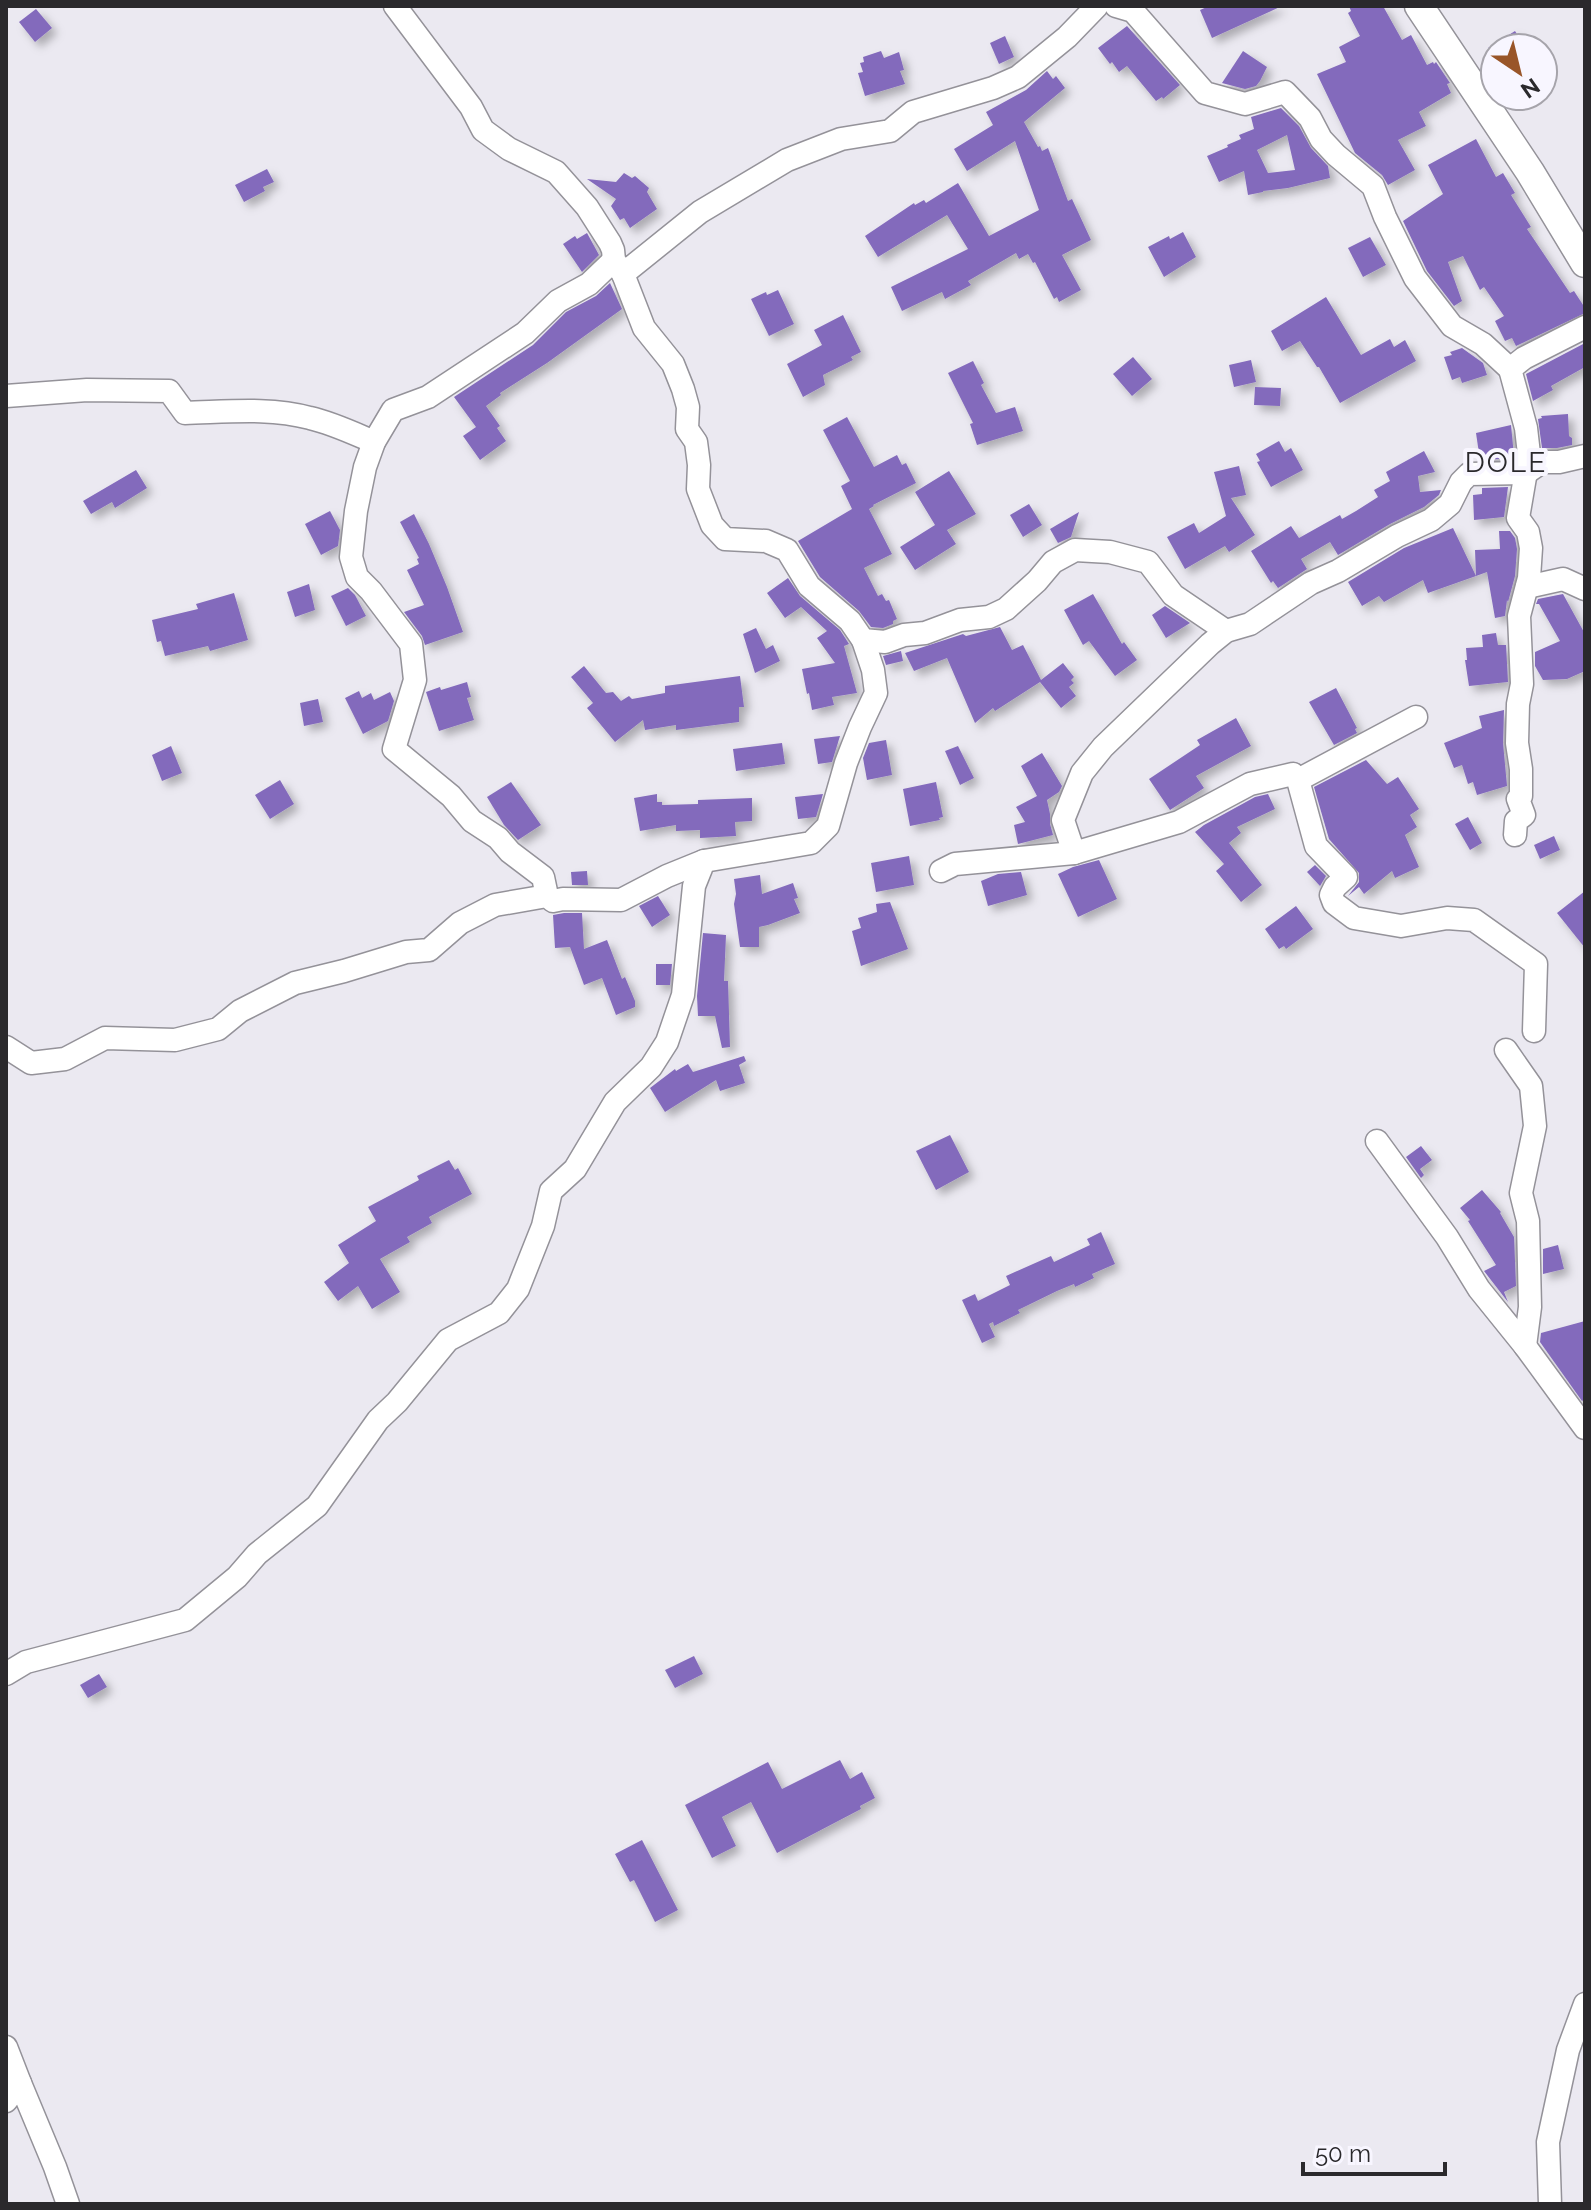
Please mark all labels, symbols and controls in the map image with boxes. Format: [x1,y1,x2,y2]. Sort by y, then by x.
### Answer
north arrow [1479,32,1559,112]
text: N [1516,73,1545,104]
district label: DOLE [1465,446,1547,479]
scale bar [1303,2126,1445,2176]
text: 50 m [1315,2139,1371,2168]

